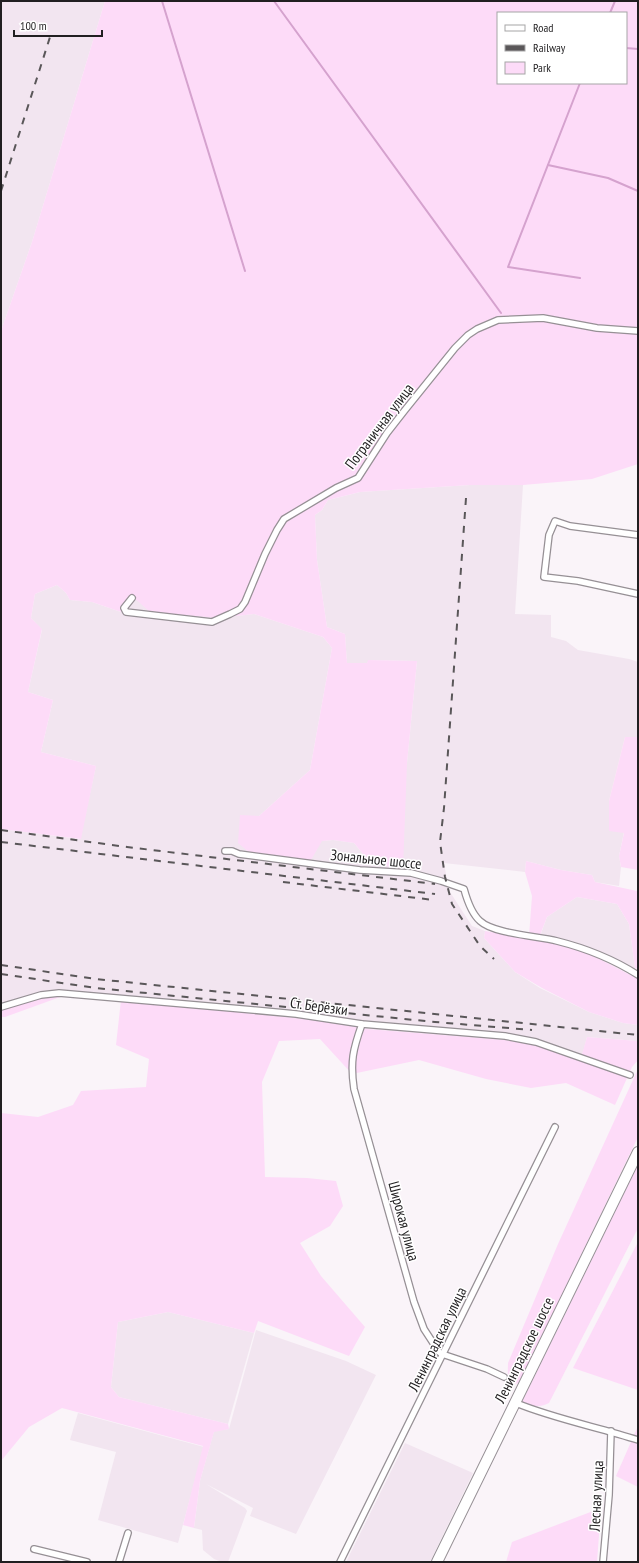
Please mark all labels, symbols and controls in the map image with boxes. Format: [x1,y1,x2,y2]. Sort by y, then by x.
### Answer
scale bar [14,12,102,38]
legend [497,12,627,84]
text: 100 m [20,18,47,33]
text: Road [533,20,553,35]
text: Railway [533,40,566,55]
text: Park [533,60,551,75]
street label: Пограничная улица [341,379,417,473]
street label: Зональное шоссе [330,845,422,873]
street label: Ст. Берёзки [289,993,349,1019]
street label: Широкая улица [384,1179,424,1263]
street label: Ленинградская улица [403,1284,470,1395]
street label: Ленинградское шоссе [490,1294,558,1407]
street label: Лесная улица [585,1460,607,1533]

